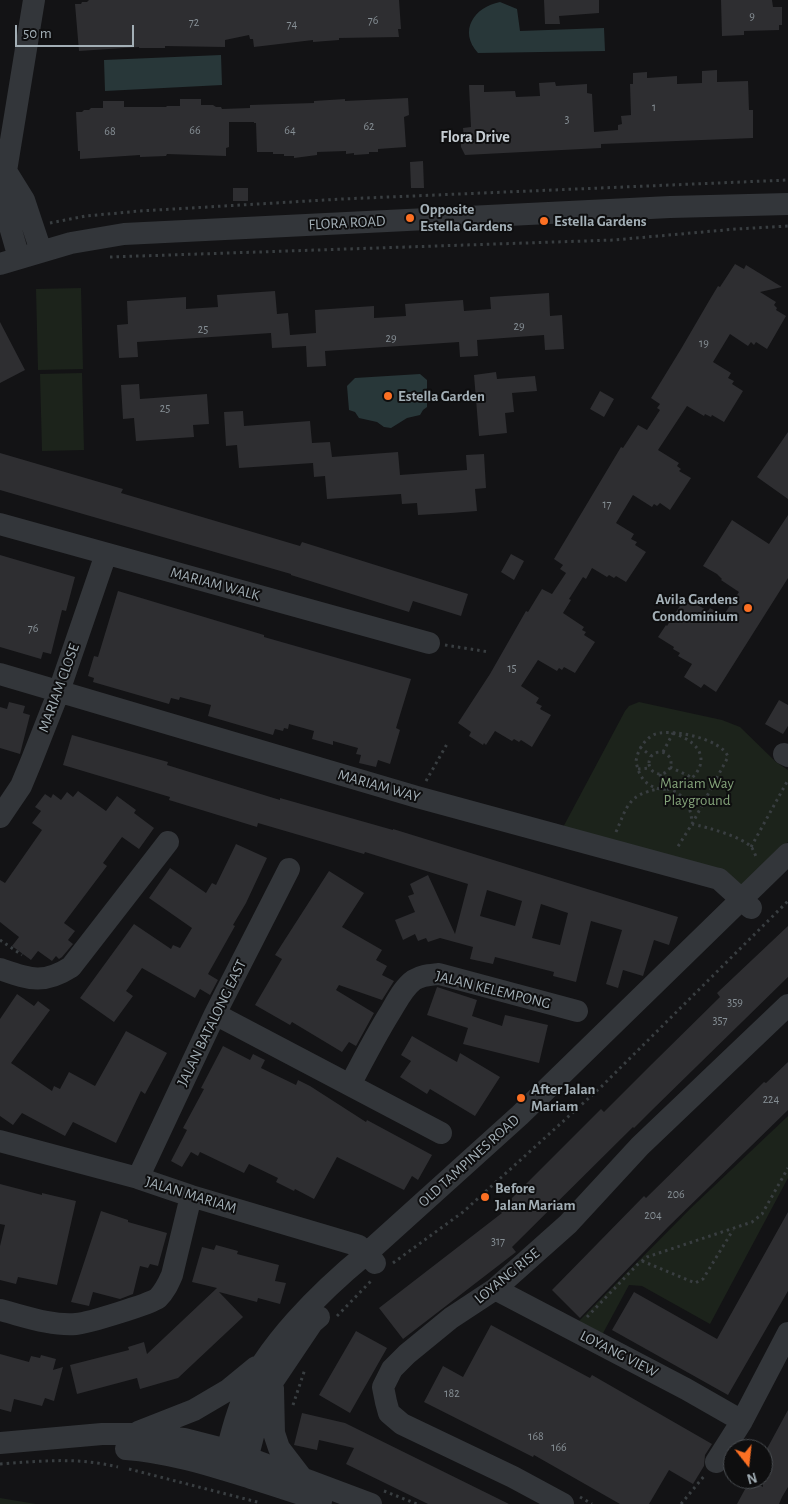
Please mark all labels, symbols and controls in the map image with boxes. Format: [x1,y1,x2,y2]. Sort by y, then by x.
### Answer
house number: 9 [749,9,755,23]
house number: 76 [368,13,378,27]
scale bar [18,15,136,47]
house number: 72 [189,15,199,29]
house number: 74 [287,17,297,31]
text: 50 m [23,26,52,41]
house number: 1 [652,100,656,114]
house number: 3 [565,112,569,126]
house number: 62 [363,119,375,133]
house number: 66 [189,123,201,137]
house number: 64 [284,123,296,137]
house number: 68 [104,124,116,138]
district label: Flora Drive [440,127,510,147]
place label: Opposite Estella Gardens [420,200,513,235]
street label: FLORA ROAD [308,212,386,234]
marker: Opposite Estella Gardens [404,212,416,224]
place label: Estella Gardens [554,212,647,230]
marker: Estella Gardens [538,215,550,227]
house number: 29 [513,319,525,333]
house number: 25 [198,322,208,336]
house number: 29 [385,331,397,345]
house number: 19 [699,336,709,350]
place label: Estella Garden [398,387,485,405]
marker: Estella Garden [382,390,394,402]
house number: 25 [160,401,170,415]
house number: 17 [602,497,612,511]
street label: MARIAM WALK [168,563,262,605]
place label: Avila Gardens Condominium [652,590,738,625]
marker: Avila Gardens Condominium [742,602,754,614]
house number: 76 [28,621,38,635]
street label: MARIAM CLOSE [35,641,83,735]
house number: 15 [507,661,517,675]
street label: MARIAM WAY [336,766,422,806]
park label: Mariam Way Playground [660,774,734,809]
street label: JALAN BATALONG EAST [173,957,251,1089]
street label: JALAN KELEMPONG [434,967,552,1013]
house number: 359 [727,995,743,1009]
house number: 357 [713,1013,727,1027]
place label: After Jalan Mariam [531,1080,595,1115]
marker: After Jalan Mariam [515,1092,527,1104]
house number: 224 [763,1092,779,1106]
street label: OLD TAMPINES ROAD [415,1111,523,1211]
street label: JALAN MARIAM [143,1173,239,1217]
place label: Before Jalan Mariam [495,1179,576,1214]
house number: 206 [667,1187,685,1201]
marker: Before Jalan Mariam [479,1191,491,1203]
house number: 204 [644,1208,662,1222]
house number: 317 [491,1234,505,1248]
street label: LOYANG RISE [471,1244,543,1308]
street label: LOYANG VIEW [577,1327,661,1381]
house number: 182 [444,1386,460,1400]
house number: 168 [528,1429,544,1443]
north arrow [723,1439,773,1489]
house number: 166 [551,1440,567,1454]
text: N [745,1469,758,1486]

